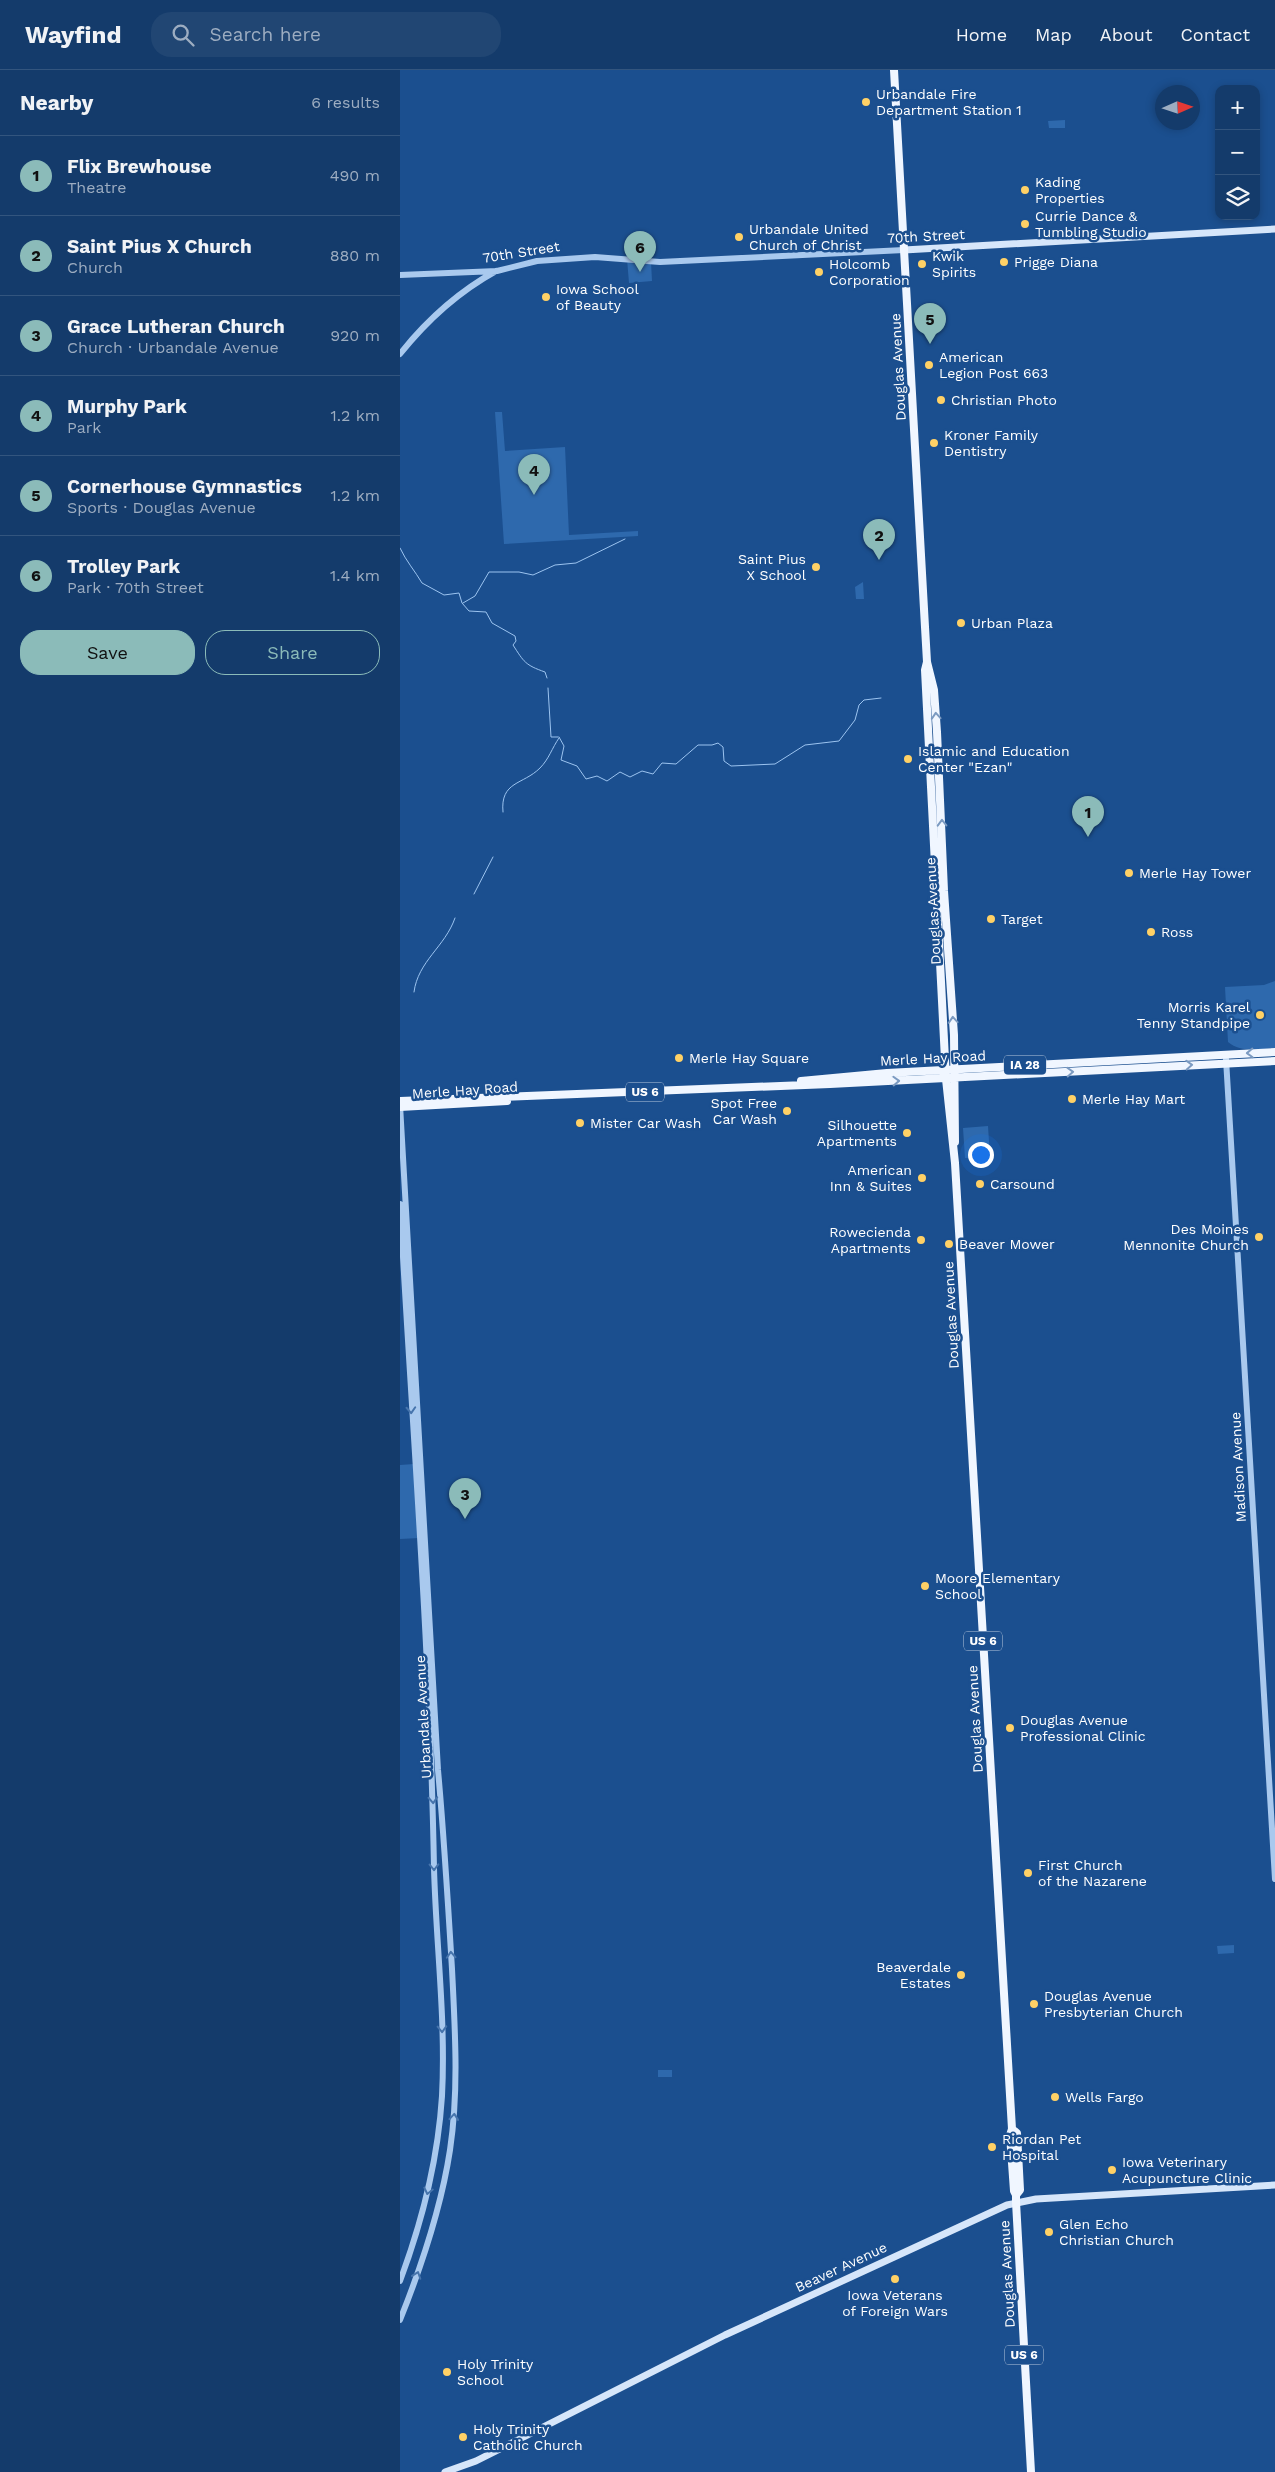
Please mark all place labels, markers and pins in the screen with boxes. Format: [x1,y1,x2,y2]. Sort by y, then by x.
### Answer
place label: Urbandale Fire Department Station 1 [876,86,1022,118]
marker: Urbandale Fire Department Station 1 [860,96,872,108]
place label: Kading Properties [1035,174,1105,206]
marker: Kading Properties [1019,184,1031,196]
place label: Currie Dance & Tumbling Studio [1035,208,1147,240]
marker: Currie Dance & Tumbling Studio [1019,218,1031,230]
place label: Urbandale United Church of Christ [749,221,869,253]
pin: 6 [624,231,656,272]
marker: Urbandale United Church of Christ [733,231,745,243]
place label: Kwik Spirits [932,248,976,280]
place label: Prigge Diana [1014,254,1098,270]
place label: Holcomb Corporation [829,256,910,288]
marker: Prigge Diana [998,256,1010,268]
marker: Kwik Spirits [916,258,928,270]
marker: Holcomb Corporation [813,266,825,278]
place label: Iowa School of Beauty [556,281,639,313]
marker: Iowa School of Beauty [540,291,552,303]
pin: 5 [914,303,946,344]
place label: American Legion Post 663 [939,349,1048,381]
marker: American Legion Post 663 [923,359,935,371]
place label: Christian Photo [951,392,1057,408]
marker: Christian Photo [935,394,947,406]
place label: Kroner Family Dentistry [944,427,1039,459]
marker: Kroner Family Dentistry [928,437,940,449]
pin: 4 [518,454,550,495]
pin: 2 [863,519,895,560]
place label: Saint Pius X School [738,551,807,583]
marker: Saint Pius X School [810,561,822,573]
place label: Urban Plaza [971,615,1053,631]
marker: Urban Plaza [955,617,967,629]
place label: Islamic and Education Center "Ezan" [918,743,1070,775]
marker: Islamic and Education Center "Ezan" [902,753,914,765]
pin: 1 [1072,796,1104,837]
place label: Merle Hay Tower [1139,865,1251,881]
marker: Merle Hay Tower [1123,867,1135,879]
place label: Target [1001,911,1043,927]
marker: Target [985,913,997,925]
place label: Ross [1161,924,1193,940]
marker: Ross [1145,926,1157,938]
place label: Morris Karel Tenny Standpipe [1137,999,1251,1031]
marker: Morris Karel Tenny Standpipe [1254,1009,1266,1021]
place label: Merle Hay Square [689,1050,809,1066]
marker: Merle Hay Square [673,1052,685,1064]
place label: Merle Hay Mart [1082,1091,1185,1107]
marker: Merle Hay Mart [1066,1093,1078,1105]
place label: Spot Free Car Wash [711,1095,777,1127]
marker: Spot Free Car Wash [781,1105,793,1117]
place label: Mister Car Wash [590,1115,701,1131]
marker: Mister Car Wash [574,1117,586,1129]
place label: Silhouette Apartments [817,1117,897,1149]
marker: Silhouette Apartments [901,1127,913,1139]
place label: American Inn & Suites [830,1162,912,1194]
marker: American Inn & Suites [916,1172,928,1184]
place label: Carsound [990,1176,1055,1192]
marker: Carsound [974,1178,986,1190]
place label: Des Moines Mennonite Church [1123,1221,1249,1253]
place label: Rowecienda Apartments [829,1224,911,1256]
marker: Des Moines Mennonite Church [1253,1231,1265,1243]
marker: Rowecienda Apartments [915,1234,927,1246]
place label: Beaver Mower [959,1236,1055,1252]
marker: Beaver Mower [943,1238,955,1250]
pin: 3 [449,1478,481,1519]
place label: Moore Elementary School [935,1570,1061,1602]
marker: Moore Elementary School [919,1580,931,1592]
place label: Douglas Avenue Professional Clinic [1020,1712,1146,1744]
marker: Douglas Avenue Professional Clinic [1004,1722,1016,1734]
place label: First Church of the Nazarene [1038,1857,1147,1889]
marker: First Church of the Nazarene [1022,1867,1034,1879]
place label: Beaverdale Estates [876,1959,951,1991]
marker: Beaverdale Estates [955,1969,967,1981]
place label: Douglas Avenue Presbyterian Church [1044,1988,1183,2020]
marker: Douglas Avenue Presbyterian Church [1028,1998,1040,2010]
place label: Wells Fargo [1065,2089,1144,2105]
marker: Wells Fargo [1049,2091,1061,2103]
place label: Riordan Pet Hospital [1002,2131,1081,2163]
marker: Riordan Pet Hospital [986,2141,998,2153]
place label: Iowa Veterinary Acupuncture Clinic [1122,2154,1252,2186]
marker: Iowa Veterinary Acupuncture Clinic [1106,2164,1118,2176]
place label: Glen Echo Christian Church [1059,2216,1174,2248]
marker: Glen Echo Christian Church [1043,2226,1055,2238]
marker: Iowa Veterans of Foreign Wars [889,2273,901,2285]
place label: Iowa Veterans of Foreign Wars [842,2287,948,2319]
place label: Holy Trinity School [457,2356,534,2388]
marker: Holy Trinity School [441,2366,453,2378]
place label: Holy Trinity Catholic Church [473,2421,583,2453]
marker: Holy Trinity Catholic Church [457,2431,469,2443]

